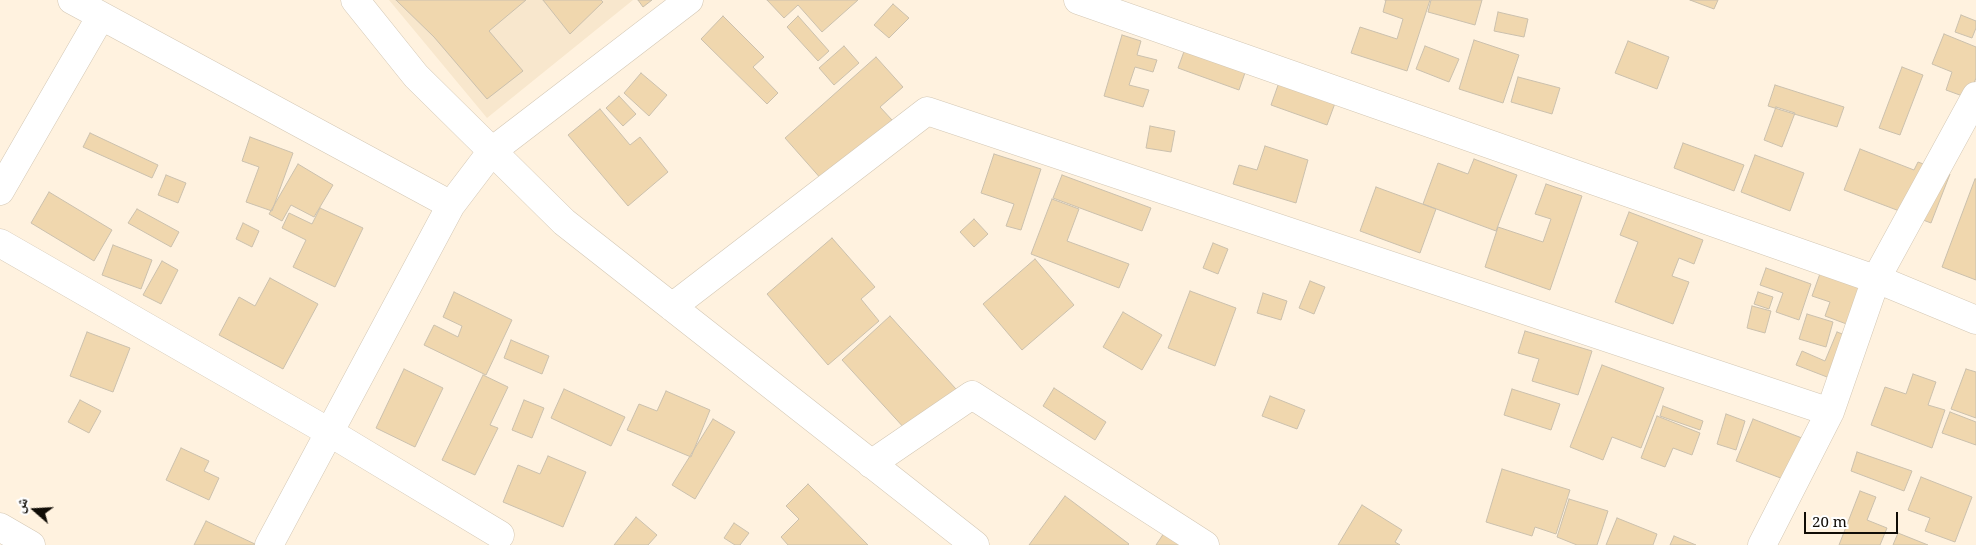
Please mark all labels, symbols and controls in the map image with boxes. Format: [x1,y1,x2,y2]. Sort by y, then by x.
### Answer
north arrow [10,485,60,535]
text: ش [9,495,32,515]
scale bar [1806,502,1900,534]
text: 20 m [1812,511,1847,531]

